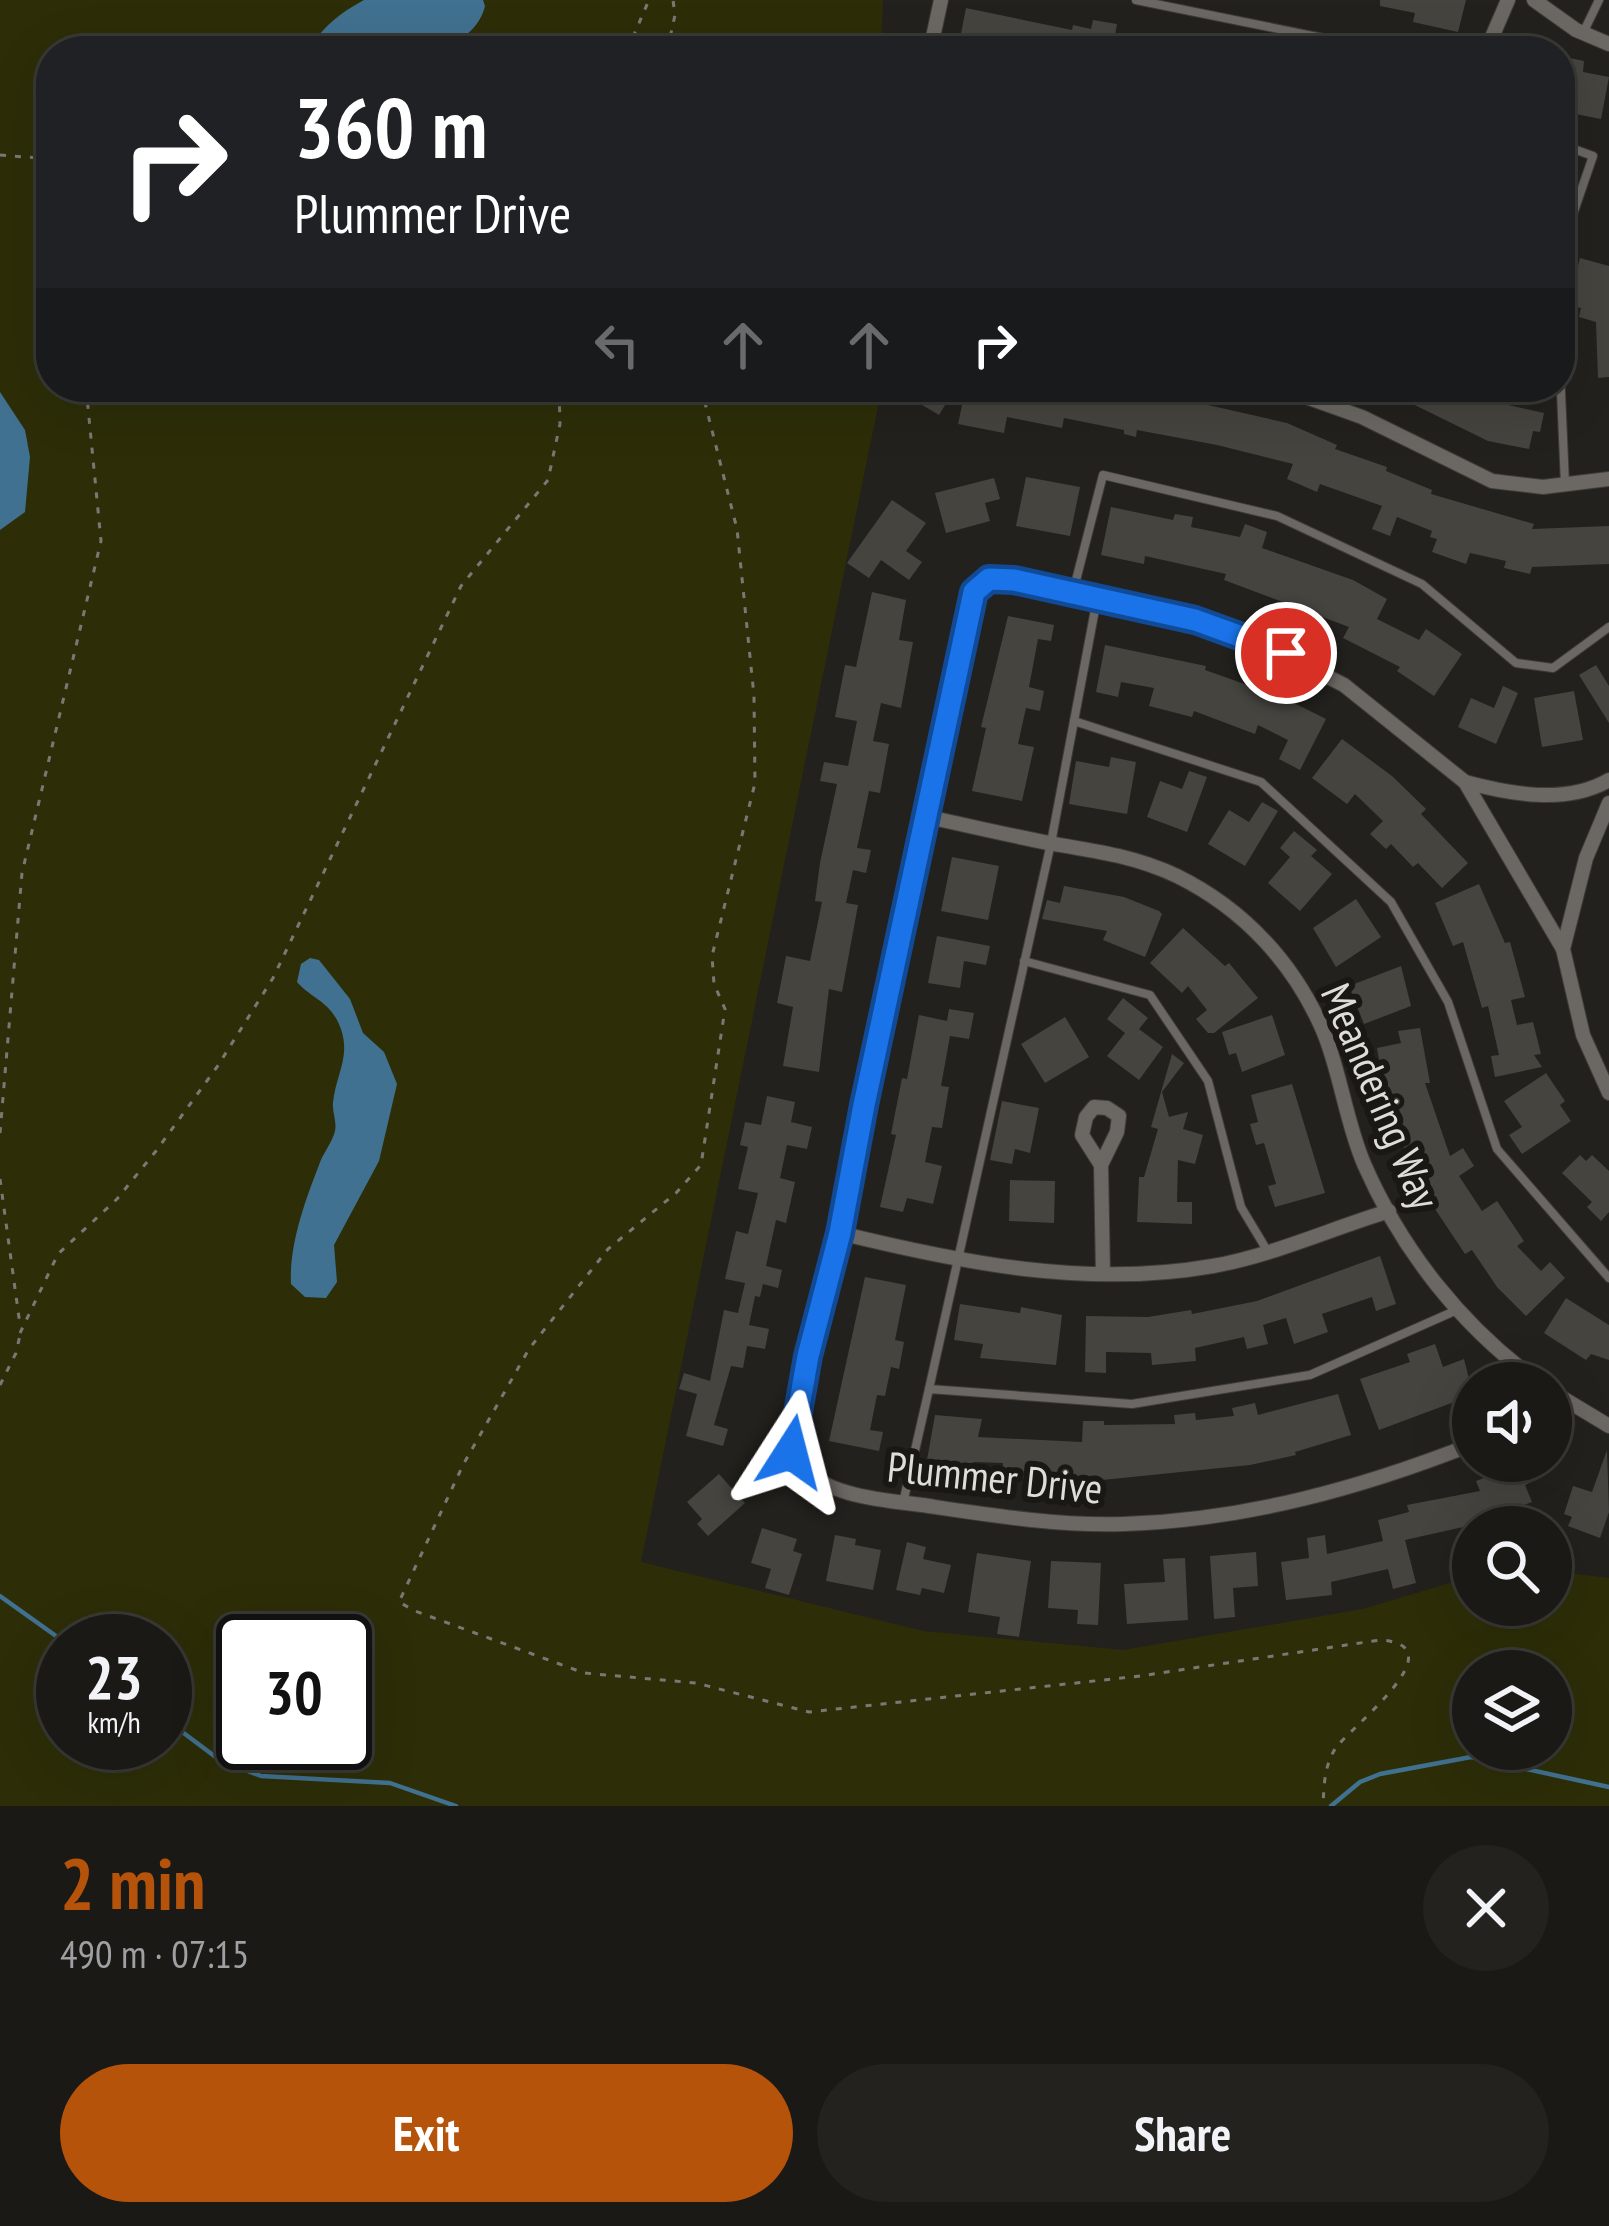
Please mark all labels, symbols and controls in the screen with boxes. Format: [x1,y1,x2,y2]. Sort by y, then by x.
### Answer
text: 360 m [294,72,487,181]
icon: right [96,84,252,240]
text: Plummer Drive [294,178,571,248]
icon: left [584,312,650,378]
icon: ahead [710,312,776,378]
icon: ahead [836,312,902,378]
icon: right [962,312,1028,378]
pin [1235,602,1337,704]
icon: arrive [1253,620,1319,686]
street label: Meandering Way [1309,975,1453,1217]
map controls [1452,1362,1572,1770]
button: sound [1452,1362,1572,1482]
position arrow [728,1389,854,1515]
street label: Plummer Drive [885,1438,1105,1516]
button: search [1452,1506,1572,1626]
speed limit sign: 30 [216,1614,372,1770]
text: 23 [85,1638,143,1716]
button: layers [1452,1650,1572,1770]
text: km/h [87,1702,141,1741]
text: 2 min [60,1836,205,1929]
button: close [1423,1845,1549,1971]
text: 490 m · 07:15 [60,1928,249,1979]
button: Exit [60,2064,793,2202]
button: Share [817,2064,1549,2202]

